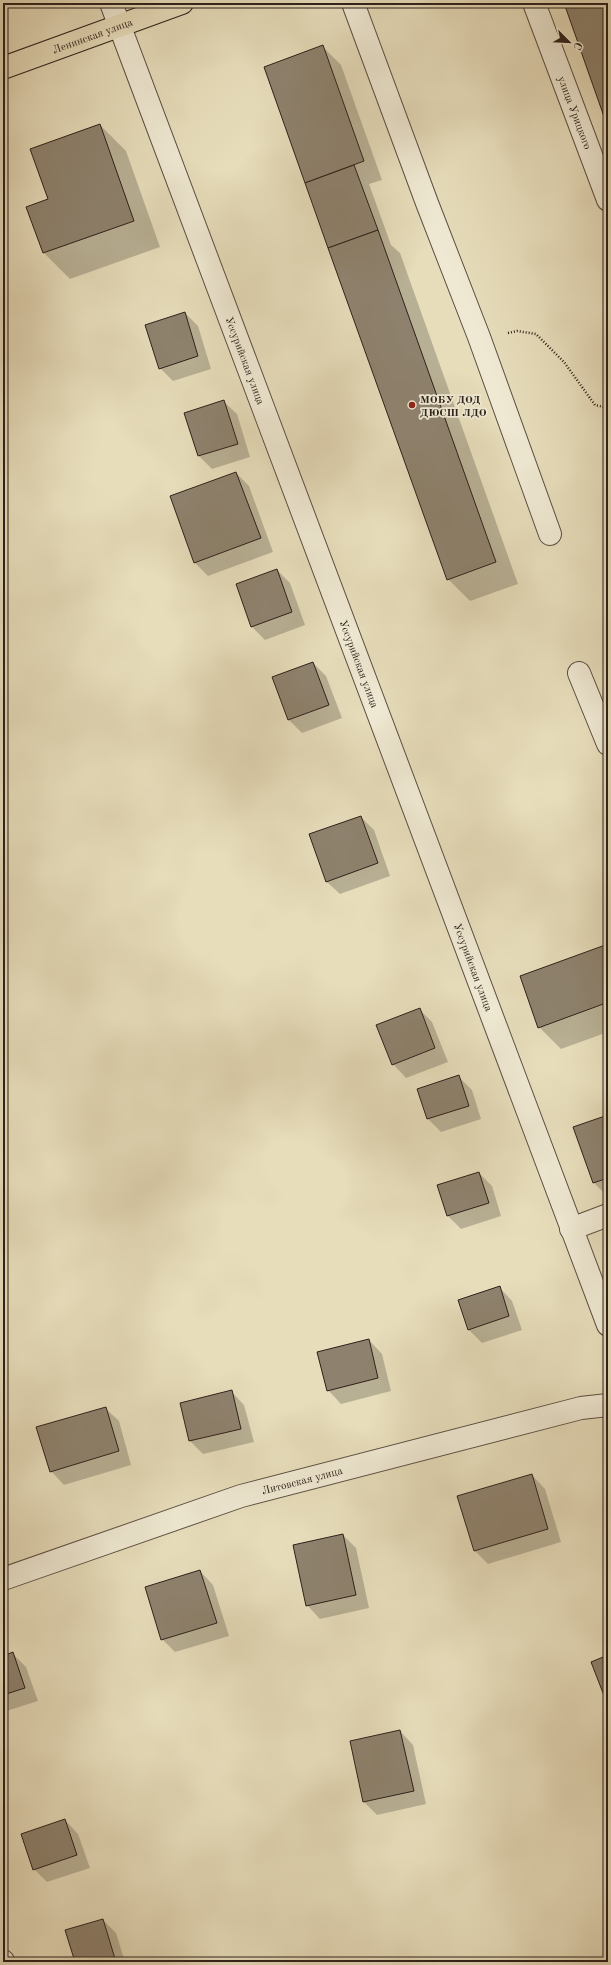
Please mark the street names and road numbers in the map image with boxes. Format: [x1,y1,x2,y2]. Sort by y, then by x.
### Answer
street label: Ленинская улица [51,17,135,57]
street label: улица Урицкого [555,75,592,151]
street label: Уссурийская улица [223,316,266,407]
street label: Уссурийская улица [337,619,380,710]
street label: Уссурийская улица [451,922,494,1014]
street label: Литовская улица [261,1466,344,1497]

